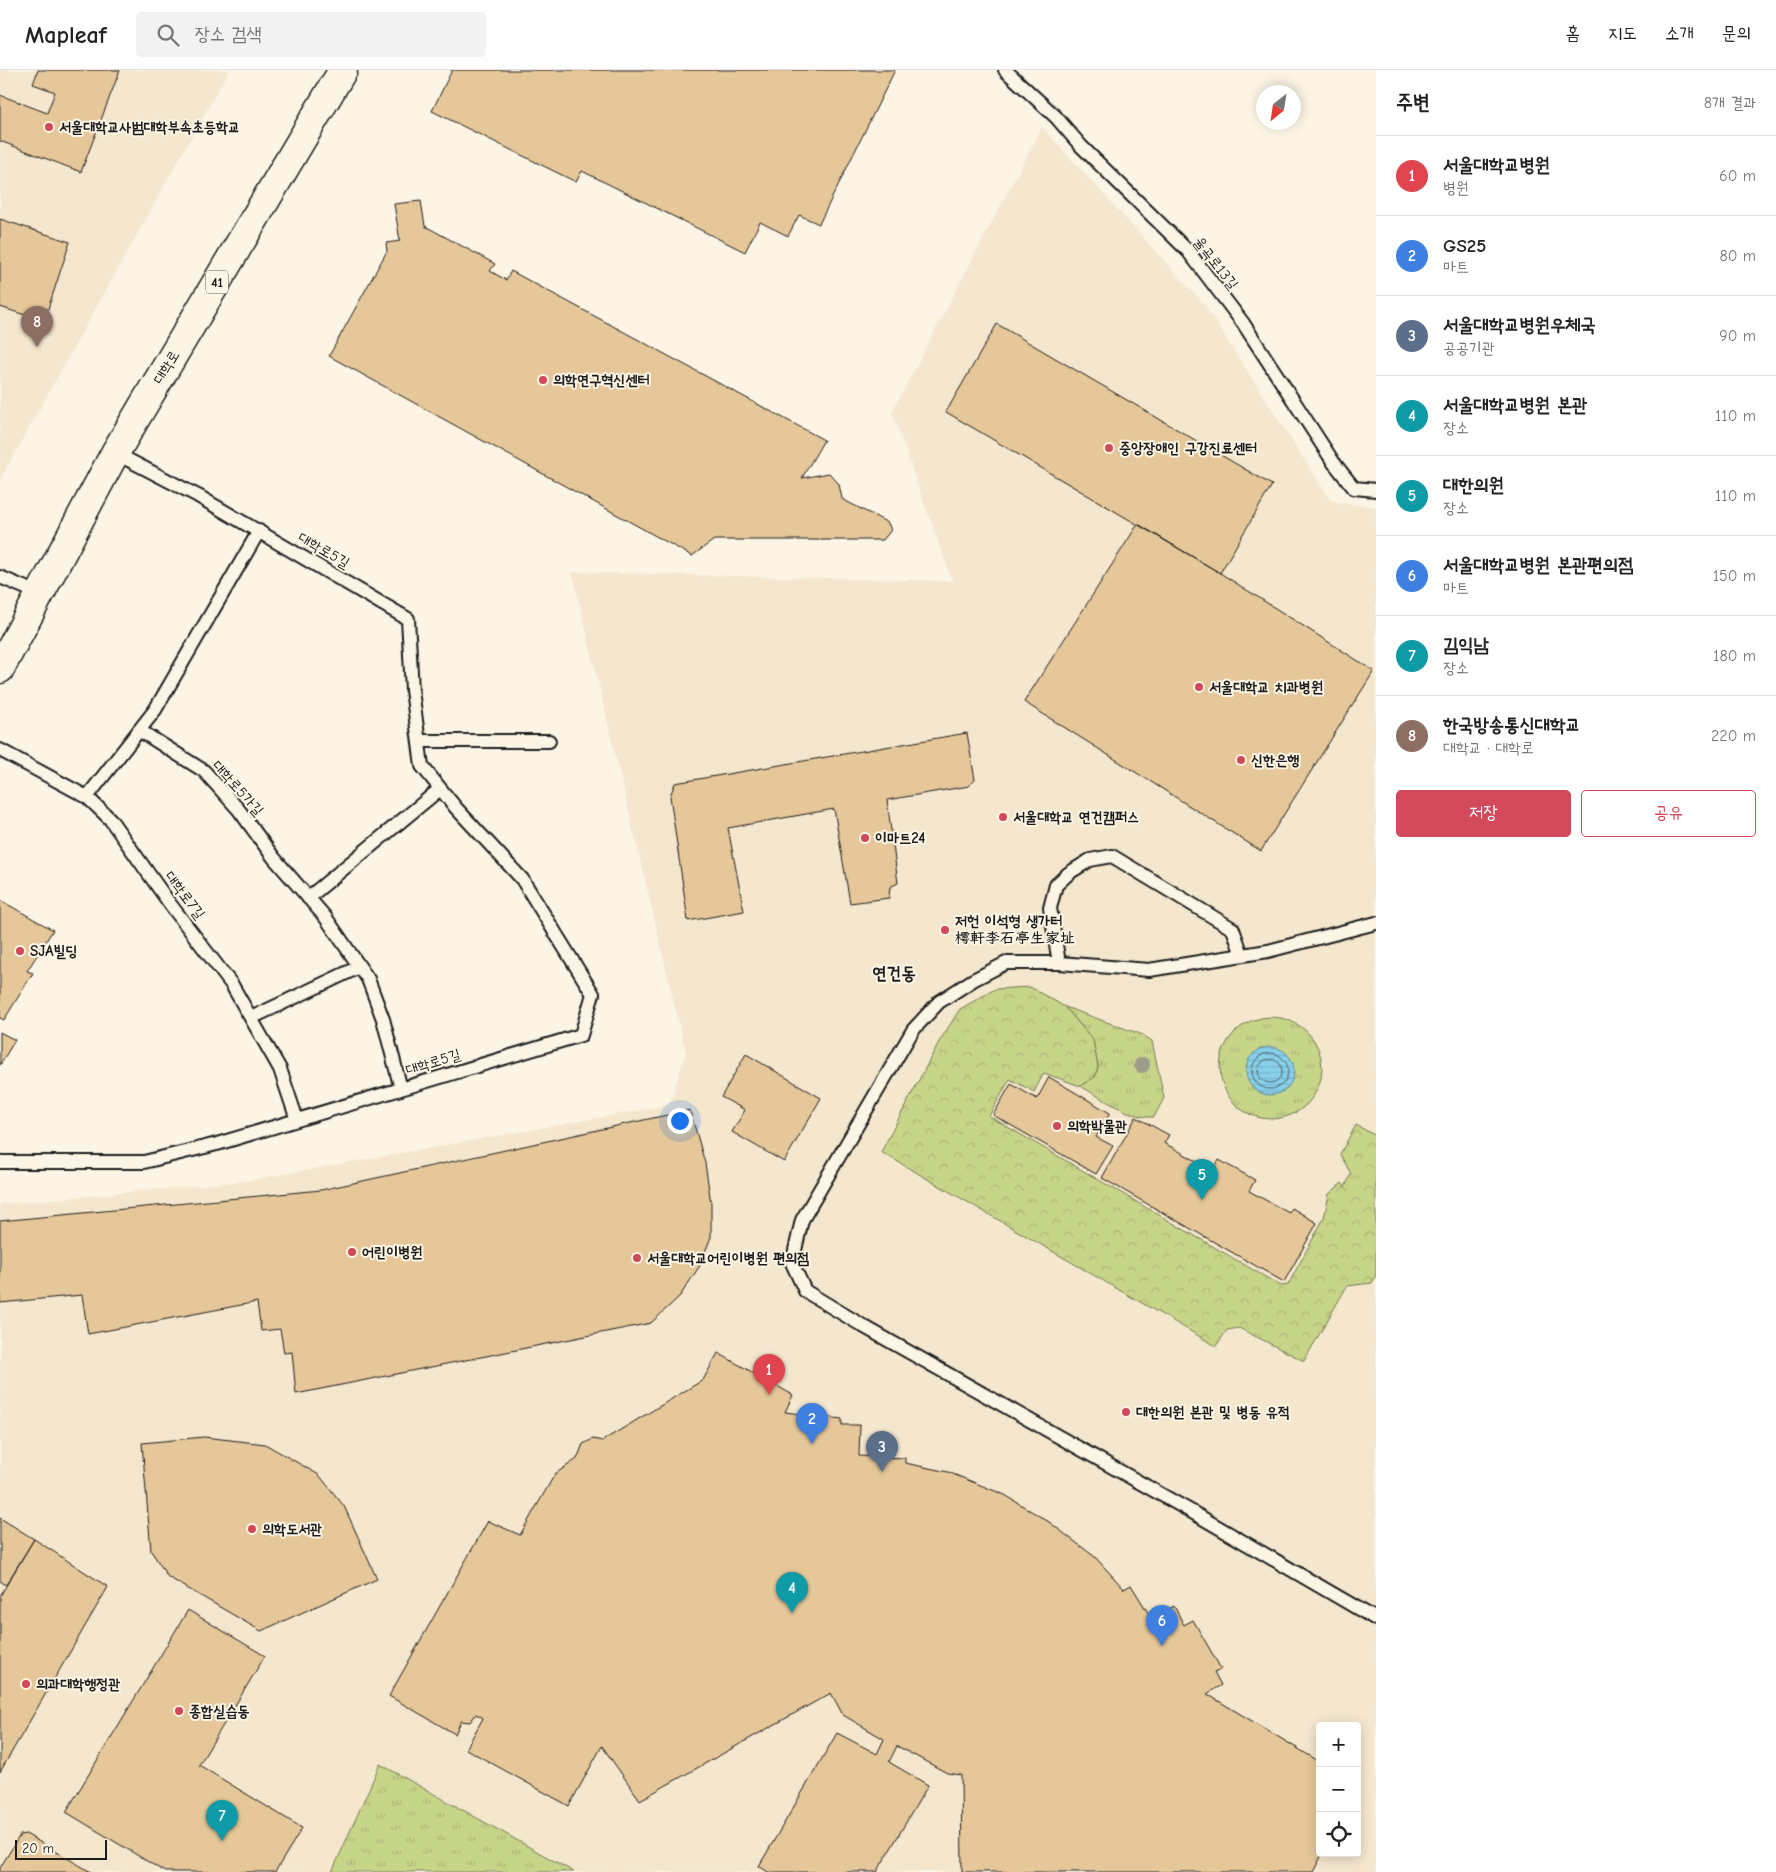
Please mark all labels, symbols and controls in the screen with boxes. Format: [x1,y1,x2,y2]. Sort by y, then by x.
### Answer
search box [136,12,486,57]
text: Mapleaf [25,21,106,49]
icon: search [154,21,182,49]
text: 장소 검색 [194,23,262,45]
text: 홈 [1566,23,1580,44]
text: 지도 [1608,23,1637,44]
text: 소개 [1665,23,1694,44]
text: 문의 [1722,23,1751,44]
north arrow [1256,85,1301,130]
text: 주변 [1396,90,1430,114]
text: 8개 결과 [1704,94,1756,112]
place label: 서울대학교사범대학부속초등학교 [59,118,240,136]
marker: 서울대학교사범대학부속초등학교 [43,121,55,133]
text: 서울대학교병원 [1443,154,1550,176]
text: 1 [1409,167,1415,185]
text: 60 m [1719,167,1756,185]
text: 병원 [1443,179,1469,197]
street label: 율곡로13길 [1190,233,1242,293]
text: GS25 [1443,235,1486,257]
text: 2 [1408,247,1416,265]
text: 80 m [1719,247,1756,265]
text: 마트 [1443,258,1469,276]
road number: 41 [206,270,228,293]
pin: 8 [21,306,53,347]
text: 서울대학교병원우체국 [1443,314,1596,336]
text: 3 [1408,327,1416,345]
text: 90 m [1719,327,1756,345]
text: 공공기관 [1443,339,1495,357]
street label: 대학로 [149,347,183,387]
place label: 의학연구혁신센터 [553,371,650,389]
marker: 의학연구혁신센터 [537,374,549,386]
text: 서울대학교병원 본관 [1443,394,1587,416]
text: 4 [1408,407,1416,425]
text: 110 m [1715,407,1756,425]
text: 장소 [1443,419,1469,437]
place label: 중앙장애인 구강진료센터 [1119,439,1257,457]
marker: 중앙장애인 구강진료센터 [1103,442,1115,454]
text: 대한의원 [1443,474,1504,496]
text: 5 [1408,487,1416,505]
text: 110 m [1715,487,1756,505]
text: 장소 [1443,499,1469,517]
street label: 대학로5길 [295,528,353,572]
text: 서울대학교병원 본관편의점 [1443,554,1633,576]
text: 6 [1408,567,1416,585]
text: 150 m [1713,567,1756,585]
text: 마트 [1443,579,1469,597]
text: 김익남 [1443,634,1489,656]
text: 7 [1408,647,1416,665]
text: 180 m [1713,647,1756,665]
text: 장소 [1443,659,1469,677]
place label: 서울대학교 치과병원 [1209,678,1323,696]
marker: 서울대학교 치과병원 [1193,681,1205,693]
text: 한국방송통신대학교 [1443,714,1581,736]
text: 8 [1408,727,1416,745]
text: 220 m [1711,727,1756,745]
text: 대학교 · 대학로 [1443,739,1534,757]
place label: 신한은행 [1251,751,1299,769]
marker: 신한은행 [1235,754,1247,766]
street label: 대학로5가길 [208,757,268,819]
button: 저장 [1396,790,1571,837]
button: 공유 [1581,790,1756,837]
place label: 서울대학교 연건캠퍼스 [1013,808,1139,826]
marker: 서울대학교 연건캠퍼스 [997,811,1009,823]
place label: 이마트24 [875,829,925,847]
marker: 이마트24 [859,832,871,844]
street label: 대학로7길 [161,867,209,923]
place label: 저헌 이석형 생가터 樗軒李石亭生家址 [955,912,1075,947]
marker: 저헌 이석형 생가터 樗軒李石亭生家址 [939,924,951,936]
place label: SJA빌딩 [30,942,78,960]
marker: SJA빌딩 [14,945,26,957]
district label: 연건동 [872,963,916,984]
street label: 대학로5길 [403,1045,463,1079]
your location [667,1108,693,1134]
place label: 의학박물관 [1067,1117,1127,1135]
marker: 의학박물관 [1051,1120,1063,1132]
pin: 5 [1186,1159,1218,1200]
place label: 어린이병원 [362,1243,422,1261]
marker: 어린이병원 [346,1246,358,1258]
place label: 서울대학교어린이병원 편의점 [647,1249,809,1267]
marker: 서울대학교어린이병원 편의점 [631,1252,643,1264]
pin: 1 [753,1354,785,1395]
pin: 2 [796,1403,828,1444]
place label: 대한의원 본관 및 병동 유적 [1136,1403,1290,1421]
marker: 대한의원 본관 및 병동 유적 [1120,1406,1132,1418]
pin: 3 [866,1431,898,1472]
place label: 의학도서관 [262,1520,322,1538]
marker: 의학도서관 [246,1523,258,1535]
pin: 4 [776,1572,808,1613]
pin: 6 [1146,1605,1178,1646]
place label: 의과대학행정관 [36,1675,121,1693]
marker: 의과대학행정관 [20,1678,32,1690]
place label: 종합실습동 [189,1702,249,1720]
marker: 종합실습동 [173,1705,185,1717]
map controls [1316,1722,1361,1857]
button: + [1316,1722,1361,1767]
button: − [1316,1767,1361,1812]
pin: 7 [206,1800,238,1841]
button: locate [1316,1812,1361,1857]
scale bar [15,1837,108,1860]
text: 20 m [22,1840,54,1857]

